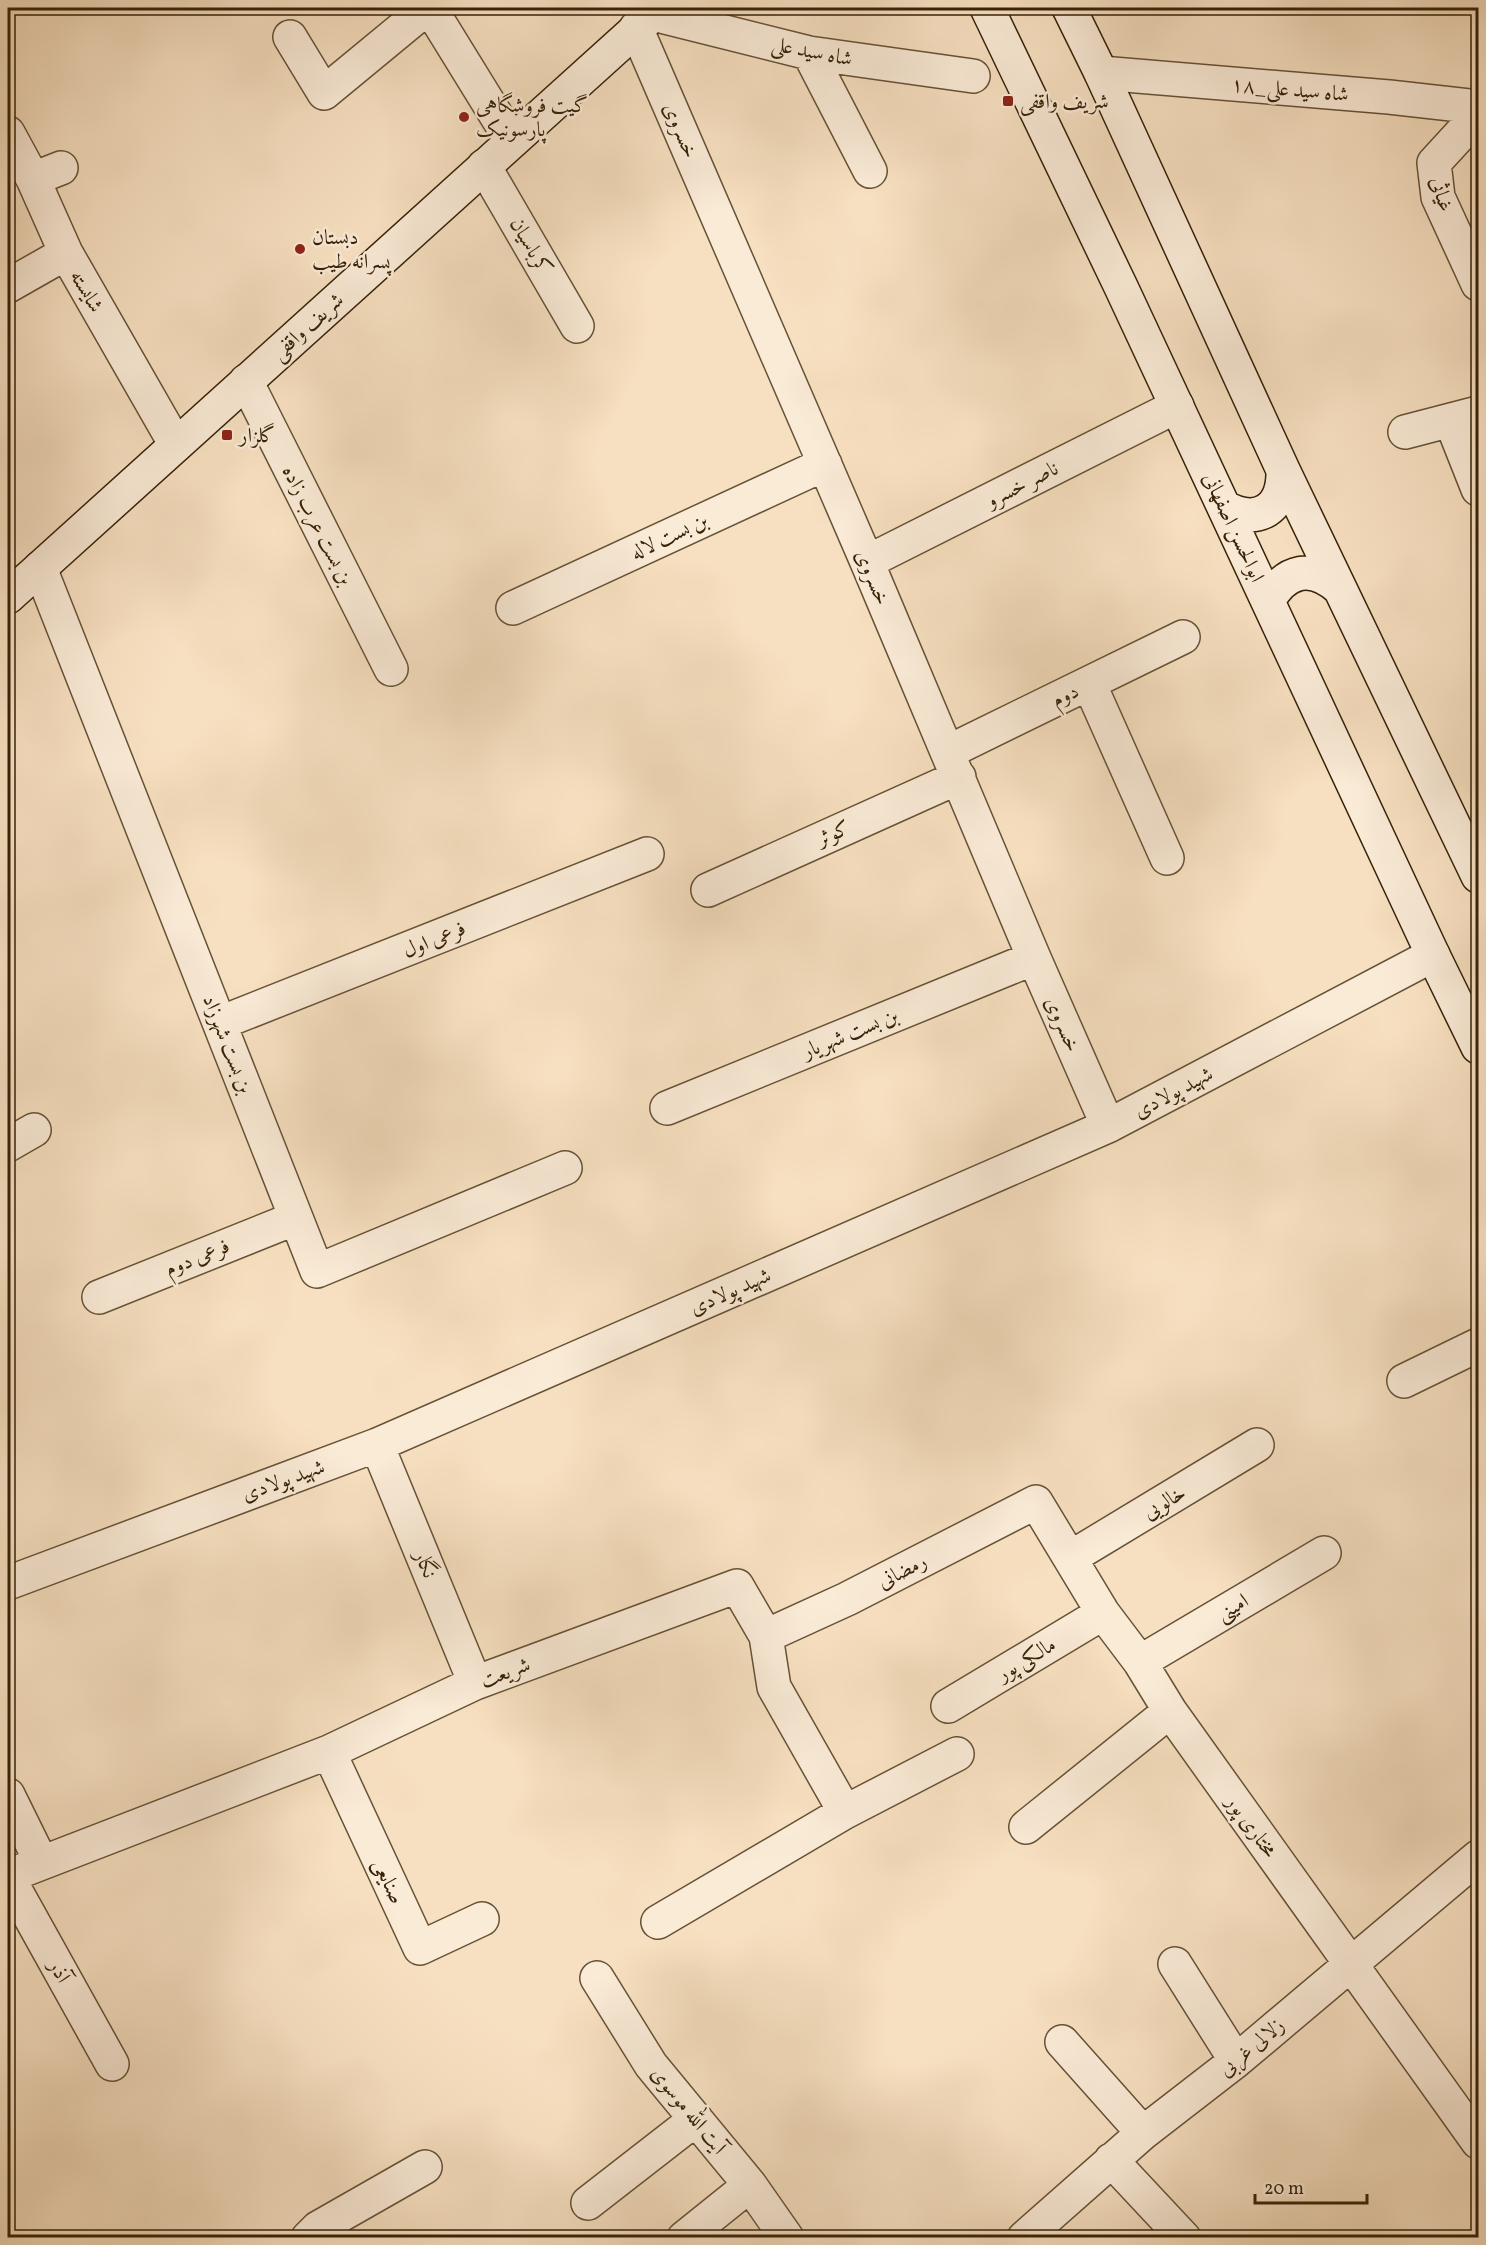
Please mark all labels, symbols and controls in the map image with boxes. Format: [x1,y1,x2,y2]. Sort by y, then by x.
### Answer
street label: شاه سید علی [769,30,855,75]
street label: ۱۸_شاه سید علی [1230,71,1350,110]
place label: شریف واقفی [1020,88,1109,117]
place label: گیت فروشگاهی پارسونیک [476,92,588,145]
marker: شریف واقفی [1001,94,1015,108]
street label: خسروی [655,98,704,163]
marker: گیت فروشگاهی پارسونیک [457,110,471,124]
street label: غیاثی [1422,173,1459,215]
street label: کرباسیان [502,213,558,281]
place label: دبستان پسرانه طیب [312,224,392,277]
marker: دبستان پسرانه طیب [293,242,307,256]
street label: شایسته [62,265,109,318]
street label: شریف واقفی [265,287,351,368]
place label: گلزار [237,422,275,451]
marker: گلزار [220,428,234,442]
street label: ناصر خسرو [980,455,1064,517]
street label: بن بست عرب زاده [274,461,359,591]
street label: ابوالحسن اصفهانی [1195,468,1271,587]
street label: بن بست لاله [626,507,713,568]
street label: خسروی [847,545,896,610]
street label: دوم [1047,677,1085,717]
street label: کوثر [810,814,855,855]
street label: فرعی اول [399,915,470,966]
street label: بن بست شهرزاد [194,991,259,1098]
street label: خسروی [1037,992,1087,1057]
street label: بن بست شهریار [796,1002,903,1068]
street label: شهید پولادی [1129,1060,1219,1126]
street label: فرعی دوم [161,1232,235,1286]
street label: شهید پولادی [685,1262,776,1323]
street label: شهید پولادی [238,1453,329,1510]
street label: خالویی [1138,1479,1192,1527]
street label: نگار [405,1544,443,1583]
street label: رمضانی [873,1548,932,1597]
street label: امینی [1211,1587,1254,1629]
street label: مالکی پور [990,1631,1062,1690]
street label: شریعت [476,1651,535,1696]
street label: مختاری پور [1217,1788,1284,1864]
street label: صنایعی [365,1854,411,1909]
street label: آذر [40,1953,78,1991]
street label: زلالی غربی [1213,2012,1291,2084]
street label: آیت الله موسوی [643,2058,737,2163]
scale bar [1255,2167,1368,2205]
text: 20 m [1264,2177,1304,2202]

